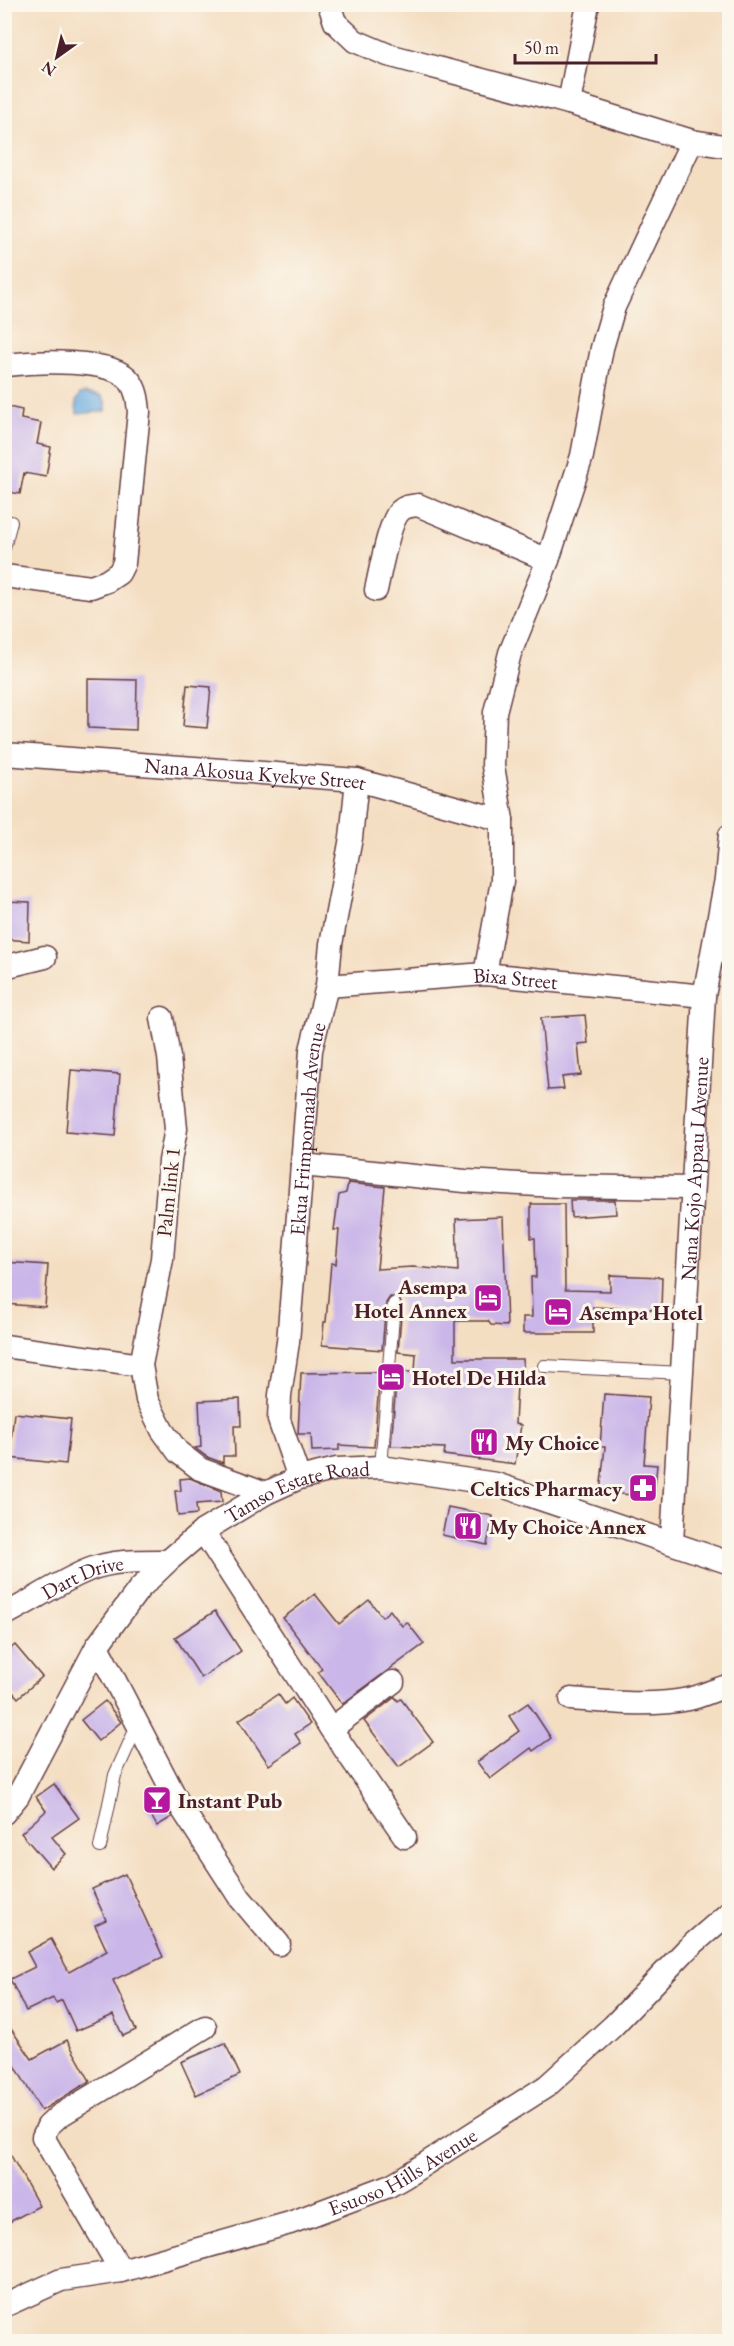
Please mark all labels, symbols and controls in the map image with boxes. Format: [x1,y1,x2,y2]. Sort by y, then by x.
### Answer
north arrow [27,27,87,87]
scale bar [515,27,656,65]
text: 50 m [524,36,559,59]
text: N [38,57,60,81]
street label: Nana Akosua Kyekye Street [143,751,370,796]
street label: Bixa Street [472,961,559,995]
street label: Ekua Frimpomaah Avenue [283,1019,331,1237]
street label: Nana Kojo Appau I Avenue [674,1056,714,1281]
street label: Palm link 1 [150,1146,186,1238]
place label: Asempa Hotel Annex [354,1273,468,1324]
hotel icon: Asempa Hotel Annex [472,1282,504,1314]
hotel icon: Asempa Hotel [542,1296,574,1328]
place label: Asempa Hotel [578,1299,703,1326]
hotel icon: Hotel De Hilda [375,1361,407,1393]
place label: Hotel De Hilda [412,1364,547,1391]
restaurant icon: My Choice [468,1426,500,1458]
place label: My Choice [505,1429,599,1456]
street label: Tamso Estate Road [219,1454,371,1529]
pharmacy icon: Celtics Pharmacy [627,1472,659,1504]
place label: Celtics Pharmacy [470,1475,623,1502]
restaurant icon: My Choice Annex [452,1510,484,1542]
place label: My Choice Annex [489,1513,647,1540]
street label: Dart Drive [36,1549,125,1605]
bar icon: Instant Pub [141,1784,173,1816]
place label: Instant Pub [178,1787,282,1814]
street label: Esuoso Hills Avenue [324,2121,482,2221]

